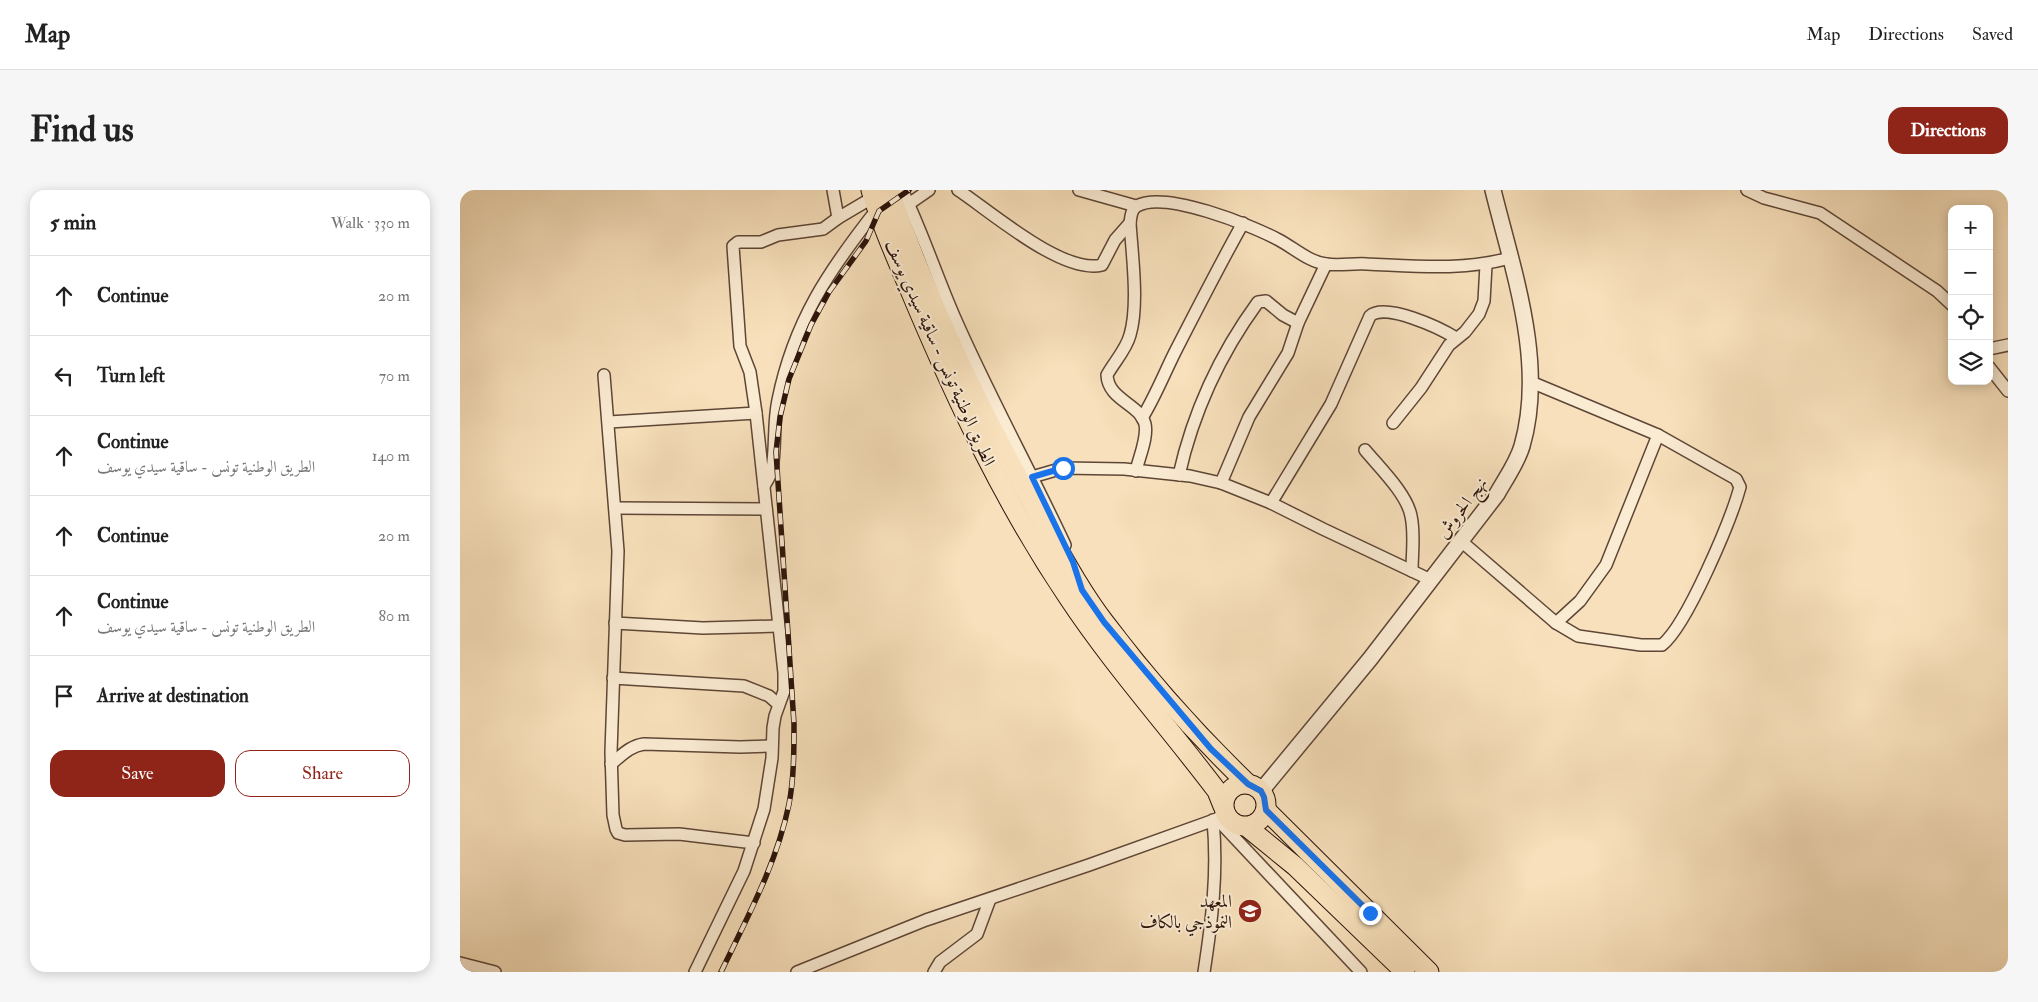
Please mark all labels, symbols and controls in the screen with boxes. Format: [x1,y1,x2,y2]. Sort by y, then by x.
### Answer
text: Map [25,19,70,50]
text: Map [1807,23,1840,46]
text: Directions [1868,23,1944,46]
text: Saved [1972,23,2013,46]
button: Directions [1888,107,2008,154]
text: Find us [30,108,134,152]
map controls [1948,205,1993,385]
button: + [1948,205,1993,250]
text: 5 min [50,209,96,236]
text: Walk · 330 m [331,213,410,233]
street label: الطريق الوطنية تونس - ساقية سيدي يوسف [877,236,1000,471]
button: − [1948,250,1993,295]
icon: ahead [50,282,78,310]
text: Continue [97,284,168,308]
text: 20 m [378,286,410,306]
button: locate [1948,295,1993,340]
button: layers [1948,340,1993,385]
icon: left [50,362,78,390]
text: Turn left [97,364,165,388]
text: 70 m [379,366,410,386]
text: Continue [97,430,168,454]
icon: ahead [50,442,78,470]
text: 140 m [372,446,410,466]
text: الطريق الوطنية تونس - ساقية سيدي يوسف [97,457,315,477]
route start [1052,457,1075,480]
street label: نهج الحروش [1431,473,1496,546]
icon: ahead [50,522,78,550]
text: Continue [97,524,168,548]
text: 20 m [378,526,410,546]
text: Continue [97,590,168,614]
icon: ahead [50,602,78,630]
text: 80 m [379,606,410,626]
text: الطريق الوطنية تونس - ساقية سيدي يوسف [97,617,315,637]
icon: arrive [50,682,78,710]
text: Arrive at destination [97,684,249,708]
button: Save [50,750,225,797]
button: Share [235,750,410,797]
place label: المعهد النموذجي بالكاف [1140,890,1232,937]
school or university icon: المعهد النموذجي بالكاف [1237,898,1263,924]
route end [1359,902,1382,925]

